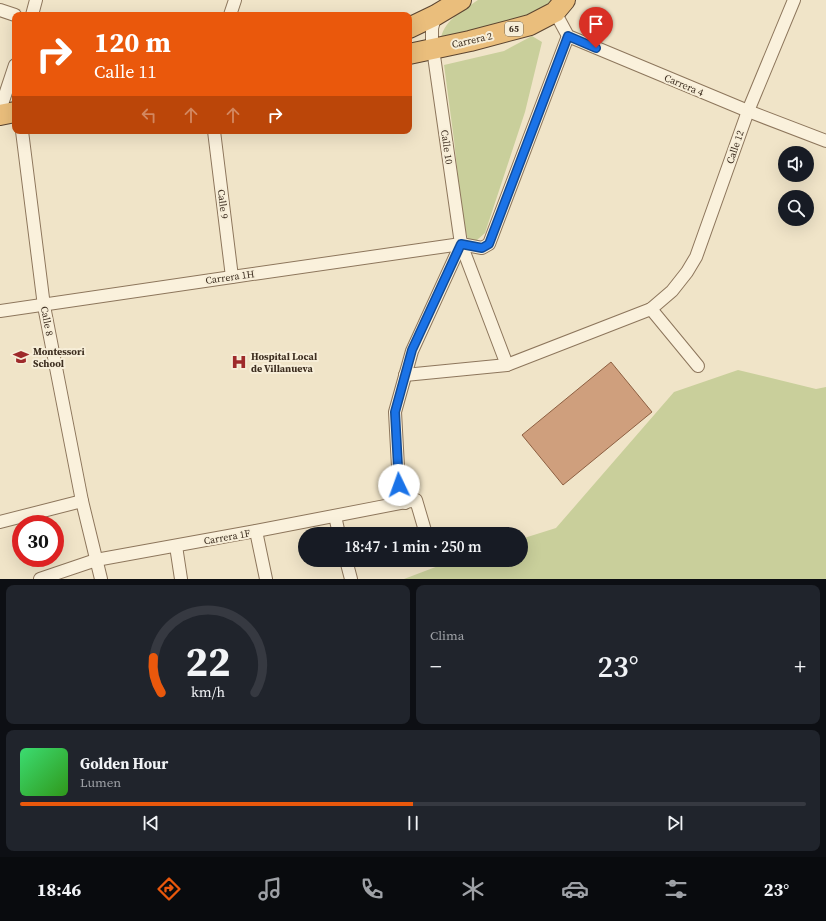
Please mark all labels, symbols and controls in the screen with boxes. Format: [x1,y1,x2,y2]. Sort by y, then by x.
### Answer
pin [579,7.0,613,48]
icon: arrive [585,13,607,35]
road number: 65 [505,22,523,36]
text: 120 m [94,23,171,61]
icon: right [28,28,80,80]
street label: Carrera 2 [450,29,494,51]
text: Calle 11 [94,59,157,84]
street label: Carrera 4 [662,71,706,99]
icon: left [138,104,160,126]
icon: ahead [180,104,202,126]
icon: ahead [222,104,244,126]
icon: right [264,104,286,126]
street label: Calle 12 [723,128,747,166]
street label: Calle 10 [438,129,456,165]
map controls [778,146,814,226]
button: sound [778,146,814,182]
street label: Calle 9 [215,188,231,220]
button: search [778,190,814,226]
street label: Carrera 1H [205,267,255,287]
street label: Calle 8 [38,305,56,337]
place label: Montessori School [33,345,85,370]
school or university icon: Montessori School [12,348,30,366]
place label: Hospital Local de Villanueva [251,350,317,375]
hospital icon: Hospital Local de Villanueva [230,353,248,371]
position arrow [378,464,420,506]
speed limit sign: 30 [12,515,64,567]
street label: Carrera 1F [203,526,252,547]
text: 18:47 · 1 min · 250 m [345,536,481,557]
text: Clima [430,627,464,644]
text: 22 [185,632,231,689]
text: 23° [597,646,639,687]
text: − [430,651,442,681]
text: + [794,651,806,681]
text: km/h [191,681,225,701]
text: Golden Hour [80,753,168,774]
text: Lumen [80,774,121,791]
icon: previous [140,812,162,834]
icon: pause [402,812,424,834]
icon: next [664,812,686,834]
icon: directions [155,875,183,903]
icon: music [256,875,284,903]
icon: phone [358,875,386,903]
icon: climate [459,875,487,903]
icon: car [561,875,589,903]
icon: filters [662,875,690,903]
text: 18:46 [37,877,81,902]
text: 23° [764,877,789,902]

